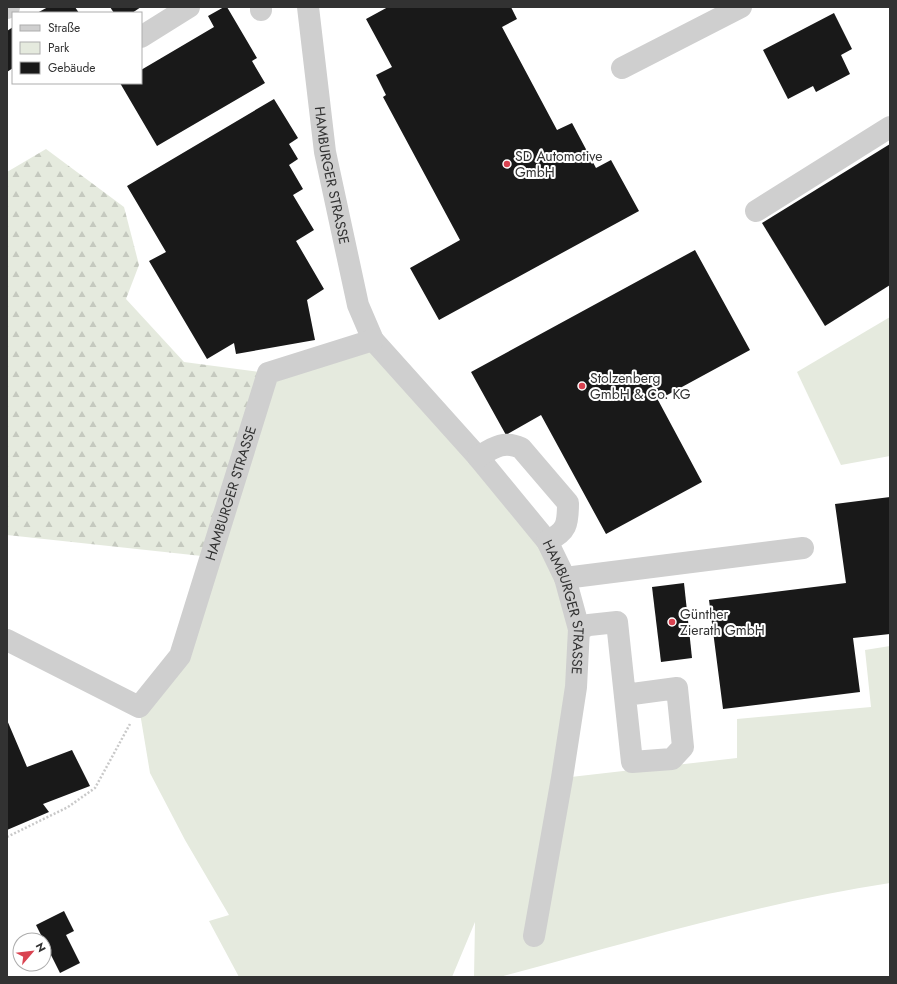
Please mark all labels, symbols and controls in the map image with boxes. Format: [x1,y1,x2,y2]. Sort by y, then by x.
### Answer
legend [12,12,142,84]
text: Straße [48,19,80,37]
text: Park [48,39,70,57]
text: Gebäude [48,59,95,77]
street label: HAMBURGER STRASSE [310,105,355,246]
place label: SD Automotive GmbH [515,146,602,182]
marker: SD Automotive GmbH [502,159,512,169]
place label: Stolzenberg GmbH & Co. KG [590,368,691,404]
marker: Stolzenberg GmbH & Co. KG [577,381,587,391]
street label: HAMBURGER STRASSE [200,423,261,563]
street label: HAMBURGER STRASSE [538,536,589,675]
place label: Günther Zierath GmbH [680,604,765,640]
marker: Günther Zierath GmbH [667,617,677,627]
north arrow [12,932,52,972]
text: N [32,940,50,955]

